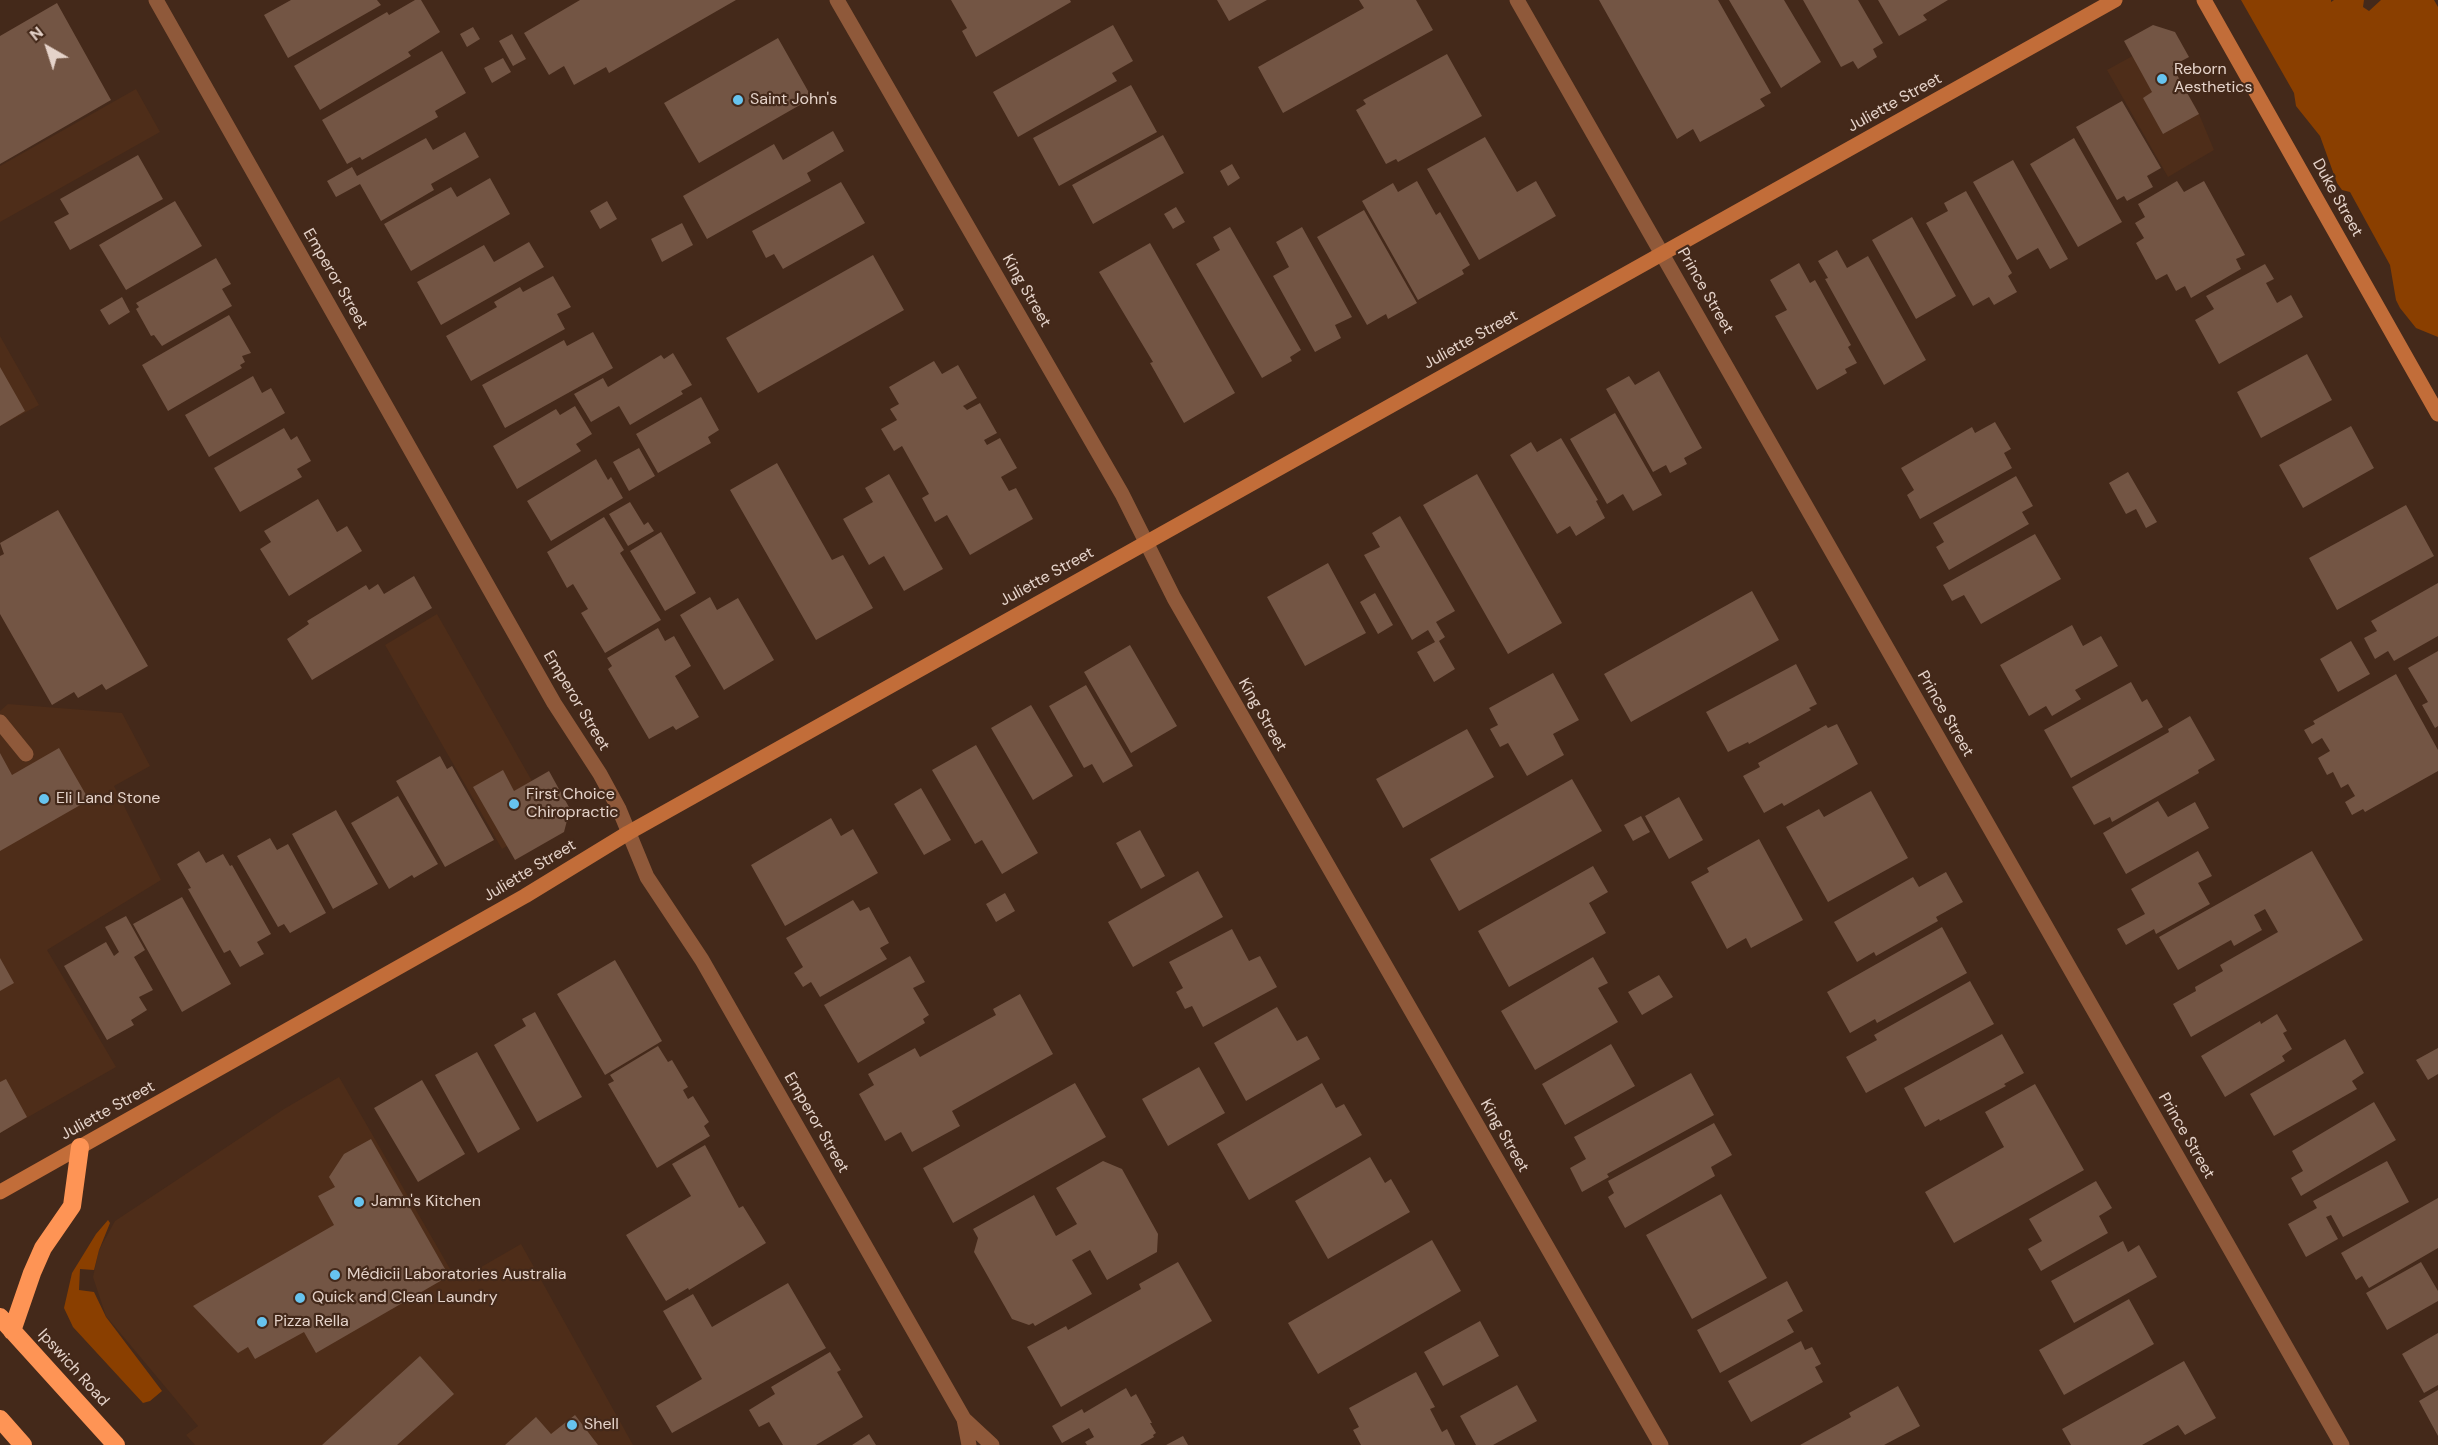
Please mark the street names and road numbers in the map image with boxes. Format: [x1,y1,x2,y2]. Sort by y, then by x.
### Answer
street label: Juliette Street [1845,69,1945,137]
street label: Duke Street [2308,156,2366,240]
street label: Emperor Street [298,225,372,333]
street label: Prince Street [1673,245,1737,337]
street label: King Street [997,251,1055,331]
street label: Juliette Street [1421,306,1521,374]
street label: Juliette Street [997,543,1097,611]
street label: Emperor Street [539,648,613,754]
street label: Prince Street [1913,668,1977,760]
street label: King Street [1233,675,1291,755]
street label: Juliette Street [480,836,580,906]
street label: Emperor Street [779,1069,853,1177]
street label: Juliette Street [58,1077,158,1145]
street label: Prince Street [2154,1090,2218,1182]
street label: King Street [1475,1096,1533,1176]
street label: Ipswich Road [33,1325,113,1411]

